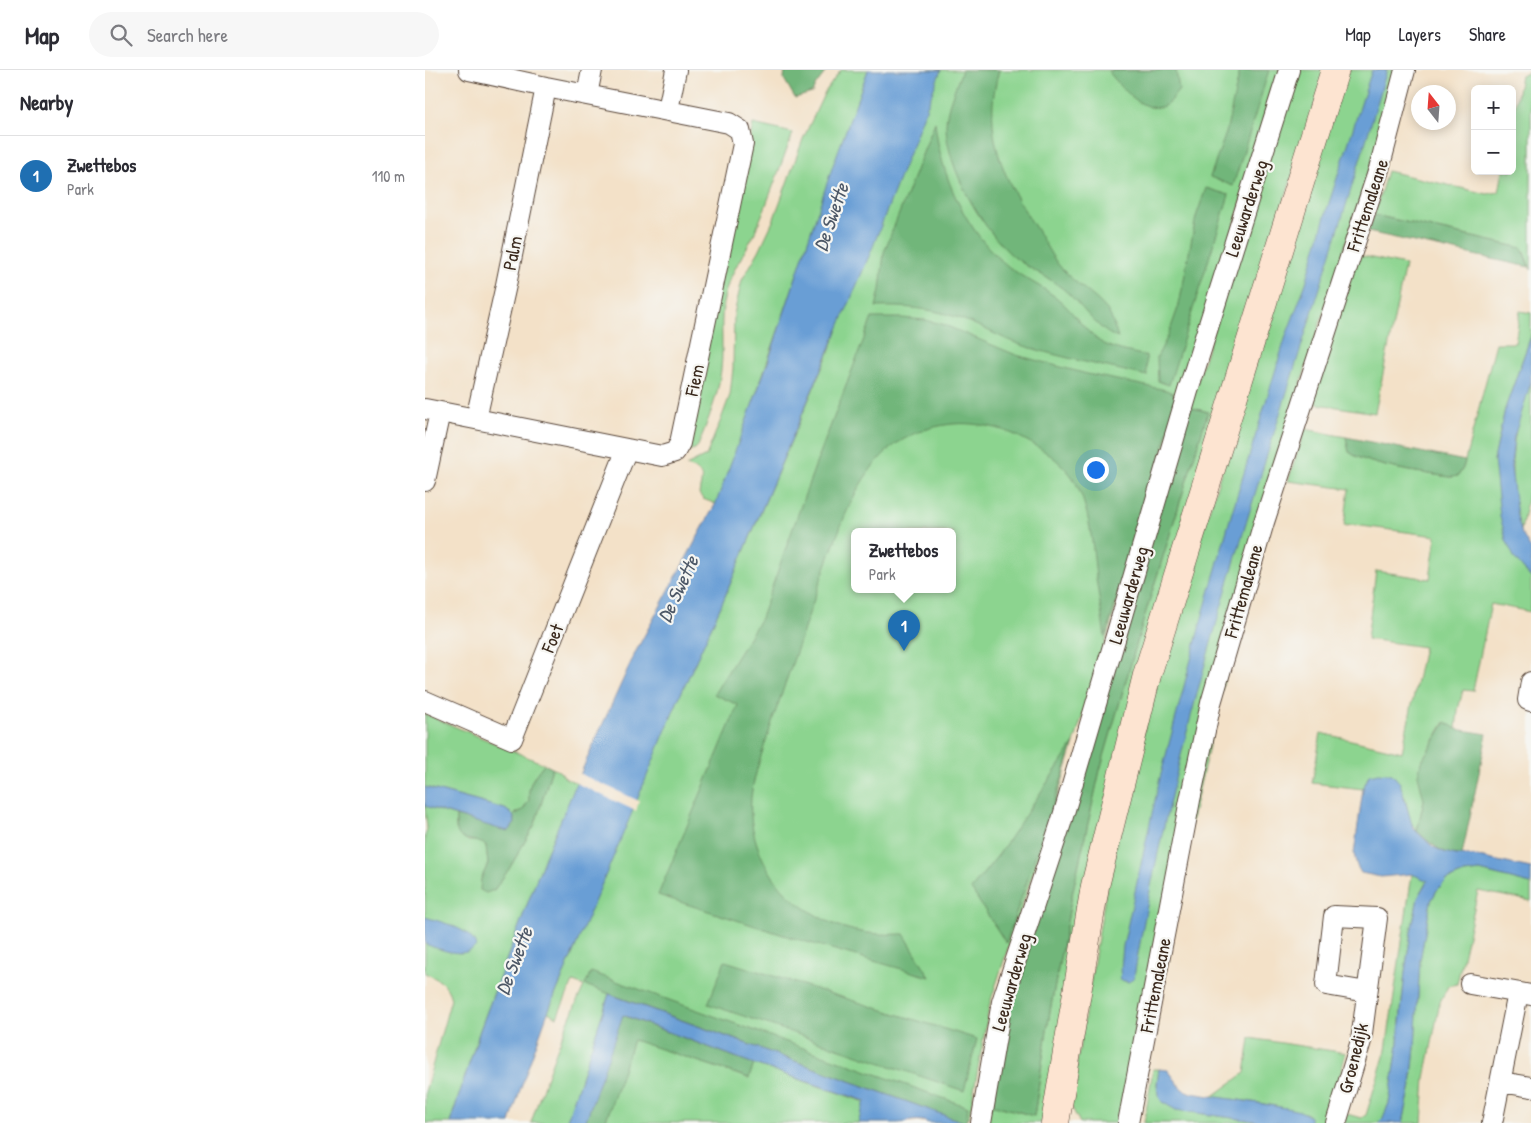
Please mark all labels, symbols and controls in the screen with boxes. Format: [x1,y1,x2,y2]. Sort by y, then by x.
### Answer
search box [89,12,439,57]
text: Map [25,19,59,51]
icon: search [107,21,135,49]
text: Search here [147,22,228,48]
text: Map [1345,22,1371,47]
text: Layers [1399,22,1441,47]
text: Share [1469,22,1506,47]
north arrow [1411,85,1456,130]
map controls [1471,85,1516,175]
button: + [1471,85,1516,130]
text: Nearby [20,88,73,117]
button: − [1471,130,1516,175]
text: Zwettebos [67,152,136,178]
street label: Frittemaleane [1340,155,1394,256]
street label: Leeuwarderweg [1218,156,1274,260]
text: 1 [33,165,39,187]
text: 110 m [372,165,405,187]
text: Park [67,178,94,200]
water label: De Swette [806,178,855,254]
street label: Palm [496,233,528,272]
street label: Fiem [678,362,710,399]
your location [1083,457,1109,483]
popup [851,528,956,593]
text: Zwettebos [869,537,938,563]
street label: Frittemaleane [1217,541,1269,642]
street label: Leeuwarderweg [1102,543,1154,647]
water label: De Swette [650,550,705,626]
text: Park [869,563,896,585]
pin: 1 [888,610,920,651]
street label: Foet [534,619,570,657]
water label: De Swette [488,922,539,998]
street label: Leeuwarderweg [985,930,1037,1034]
street label: Frittemaleane [1133,935,1177,1036]
street label: Groenedijk [1332,1020,1374,1096]

